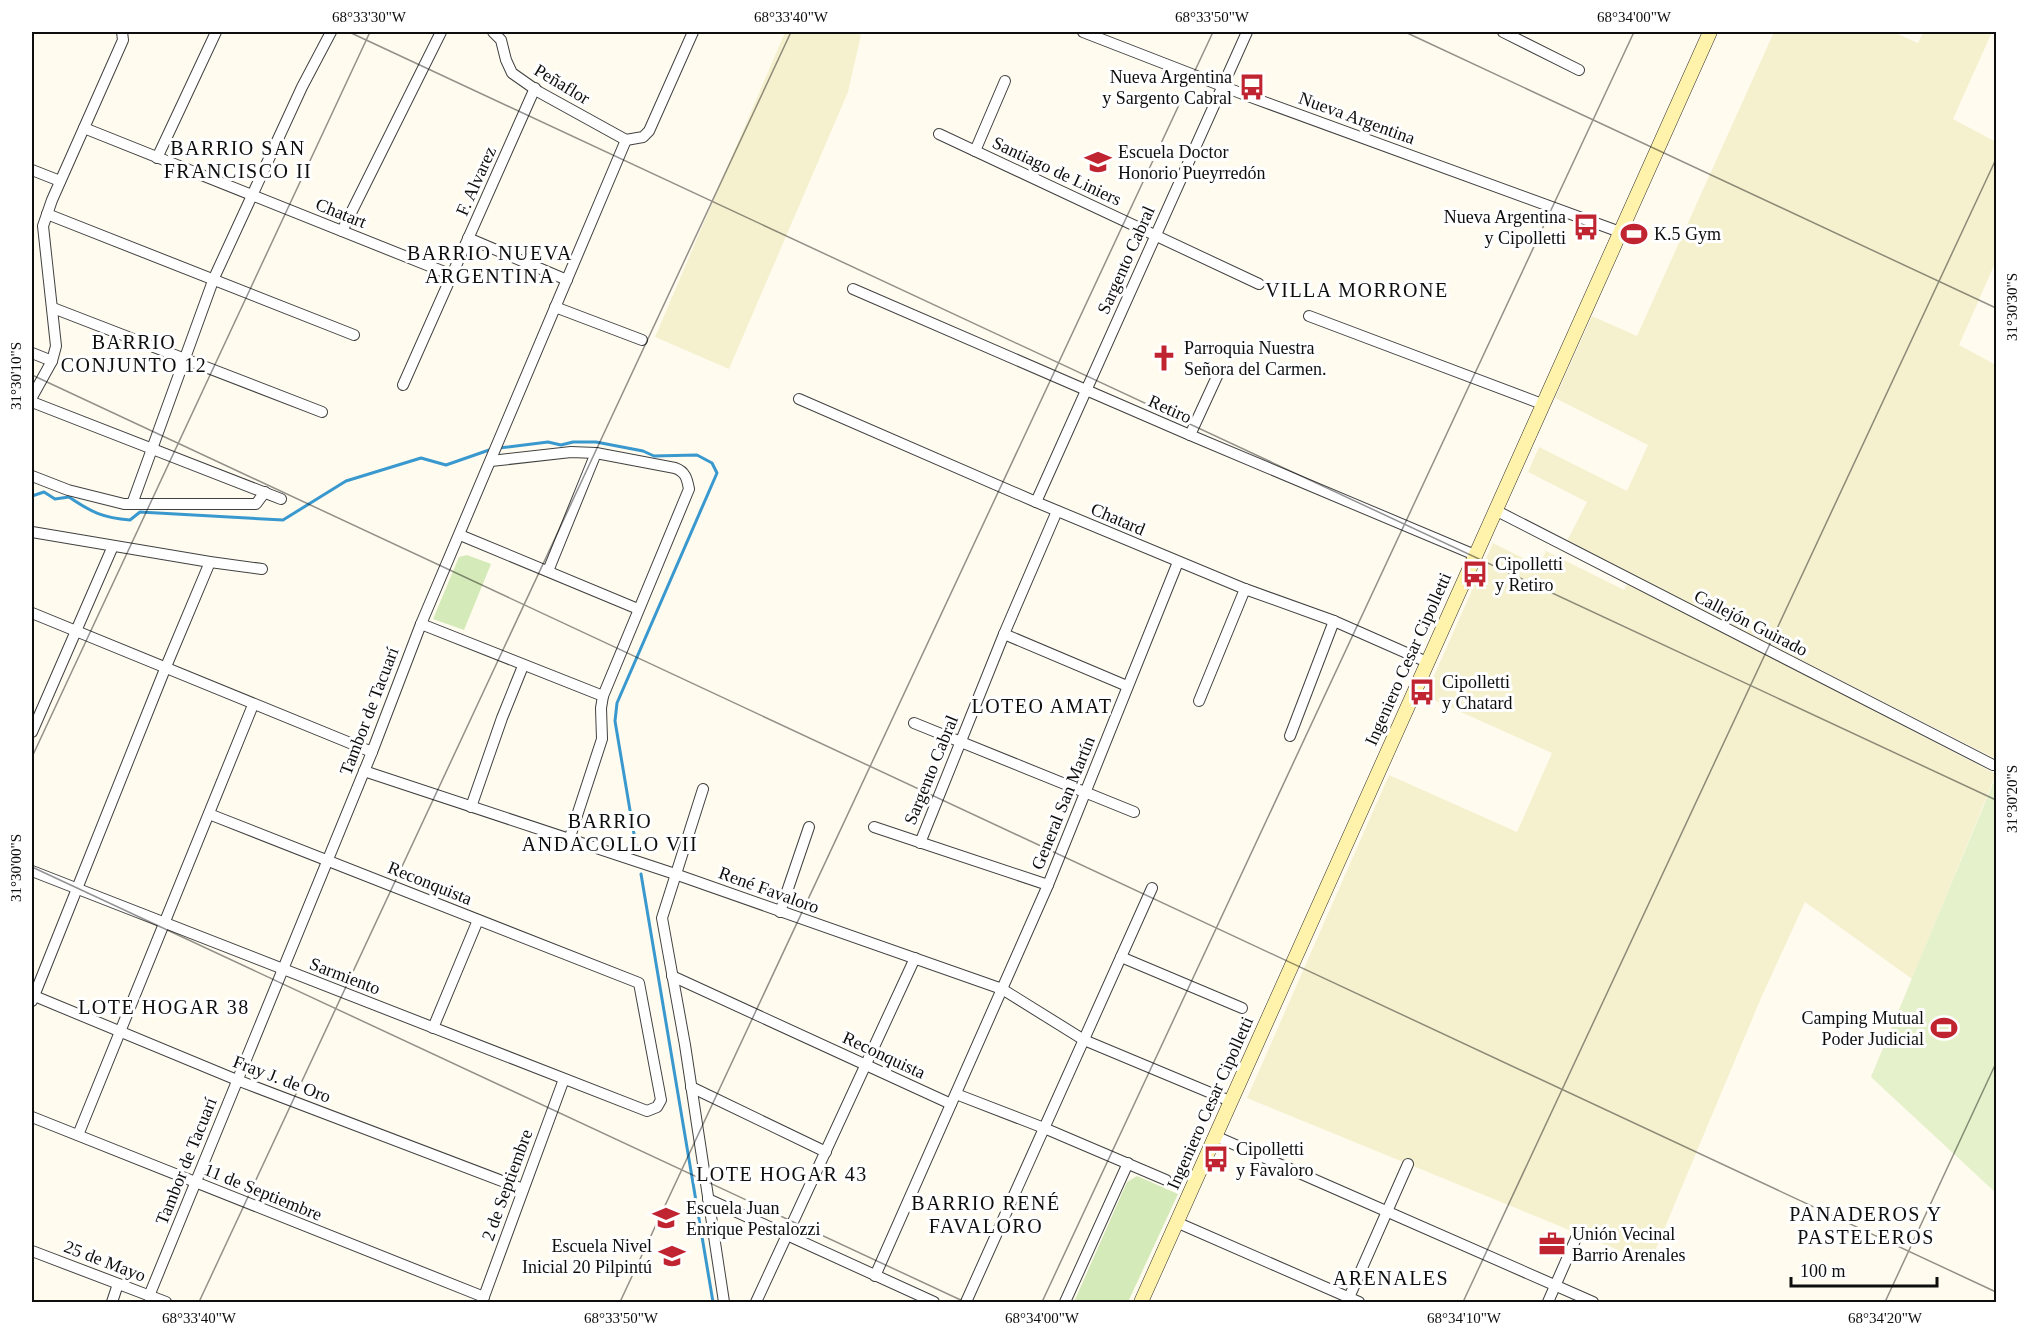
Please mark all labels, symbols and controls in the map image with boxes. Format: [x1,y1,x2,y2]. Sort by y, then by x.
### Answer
text: 68°33'30"W [332,9,407,25]
text: 68°33'40"W [754,9,829,25]
text: 68°33'50"W [1175,9,1250,25]
text: 68°34'00"W [1597,9,1672,25]
street label: Peñaflor [531,60,593,108]
place label: Nueva Argentina y Sargento Cabral [1102,67,1232,108]
bus stop icon: Nueva Argentina y Sargento Cabral [1237,72,1267,102]
street label: Nueva Argentina [1296,88,1418,148]
street label: Santiago de Liniers [989,132,1125,210]
district label: BARRIO SAN FRANCISCO II [164,137,312,182]
place label: Escuela Doctor Honorio Pueyrredón [1118,142,1265,183]
street label: F. Alvarez [452,143,500,219]
school or university icon: Escuela Doctor Honorio Pueyrredón [1083,147,1113,177]
street label: Chatart [313,194,369,232]
street label: Sargento Cabral [1093,203,1159,317]
place label: Nueva Argentina y Cipolletti [1444,207,1566,248]
bus stop icon: Nueva Argentina y Cipolletti [1571,212,1601,242]
sports icon: K.5 Gym [1619,219,1649,249]
place label: K.5 Gym [1654,224,1721,244]
district label: BARRIO NUEVA ARGENTINA [407,242,573,287]
text: 31°30'30"S [2004,273,2020,341]
district label: VILLA MORRONE [1265,279,1449,301]
district label: BARRIO CONJUNTO 12 [61,331,207,376]
place label: Parroquia Nuestra Señora del Carmen. [1184,338,1326,379]
text: 31°30'10"S [8,342,24,410]
church icon: Parroquia Nuestra Señora del Carmen. [1149,343,1179,373]
street label: Retiro [1145,391,1195,427]
street label: Chatard [1088,499,1148,539]
place label: Cipolletti y Retiro [1495,554,1563,595]
bus stop icon: Cipolletti y Retiro [1460,559,1490,589]
street label: Ingeniero Cesar Cipolletti [1361,570,1455,748]
street label: Callejón Guirado [1691,586,1811,660]
street label: Tambor de Tacuarí [335,644,403,778]
place label: Cipolletti y Chatard [1442,672,1512,713]
bus stop icon: Cipolletti y Chatard [1407,677,1437,707]
district label: LOTEO AMAT [971,695,1113,717]
street label: Sargento Cabral [900,712,962,828]
street label: General San Martín [1027,733,1099,873]
text: 31°30'20"S [2004,765,2020,833]
district label: BARRIO ANDACOLLO VII [522,810,698,855]
text: 31°30'00"S [8,834,24,902]
street label: Reconquista [385,857,475,909]
street label: René Favaloro [716,863,822,917]
street label: Sarmiento [307,953,383,999]
district label: LOTE HOGAR 38 [78,996,250,1018]
place label: Camping Mutual Poder Judicial [1802,1008,1924,1049]
sports icon: Camping Mutual Poder Judicial [1929,1013,1959,1043]
street label: Ingeniero Cesar Cipolletti [1163,1014,1257,1192]
street label: Reconquista [839,1027,929,1083]
street label: Fray J. de Oro [230,1051,334,1107]
street label: Tambor de Tacuarí [151,1095,221,1227]
street label: 2 de Septiembre [478,1127,536,1243]
place label: Cipolletti y Favaloro [1236,1139,1313,1180]
bus stop icon: Cipolletti y Favaloro [1201,1144,1231,1174]
street label: 11 de Septiembre [201,1159,325,1225]
district label: LOTE HOGAR 43 [696,1163,868,1185]
district label: BARRIO RENÉ FAVALORO [911,1192,1061,1237]
place label: Escuela Juan Enrique Pestalozzi [686,1198,820,1239]
school or university icon: Escuela Juan Enrique Pestalozzi [651,1203,681,1233]
district label: PANADEROS Y PASTELEROS [1789,1203,1943,1248]
place label: Unión Vecinal Barrio Arenales [1572,1224,1685,1265]
office icon: Unión Vecinal Barrio Arenales [1537,1229,1567,1259]
street label: 25 de Mayo [61,1236,149,1286]
place label: Escuela Nivel Inicial 20 Pilpintú [522,1236,652,1277]
school or university icon: Escuela Nivel Inicial 20 Pilpintú [657,1241,687,1271]
scale bar [1791,1250,1936,1288]
text: 100 m [1800,1261,1846,1281]
district label: ARENALES [1333,1267,1449,1289]
text: 68°33'40"W [162,1310,237,1326]
text: 68°33'50"W [584,1310,659,1326]
text: 68°34'00"W [1005,1310,1080,1326]
text: 68°34'10"W [1427,1310,1502,1326]
text: 68°34'20"W [1848,1310,1923,1326]

